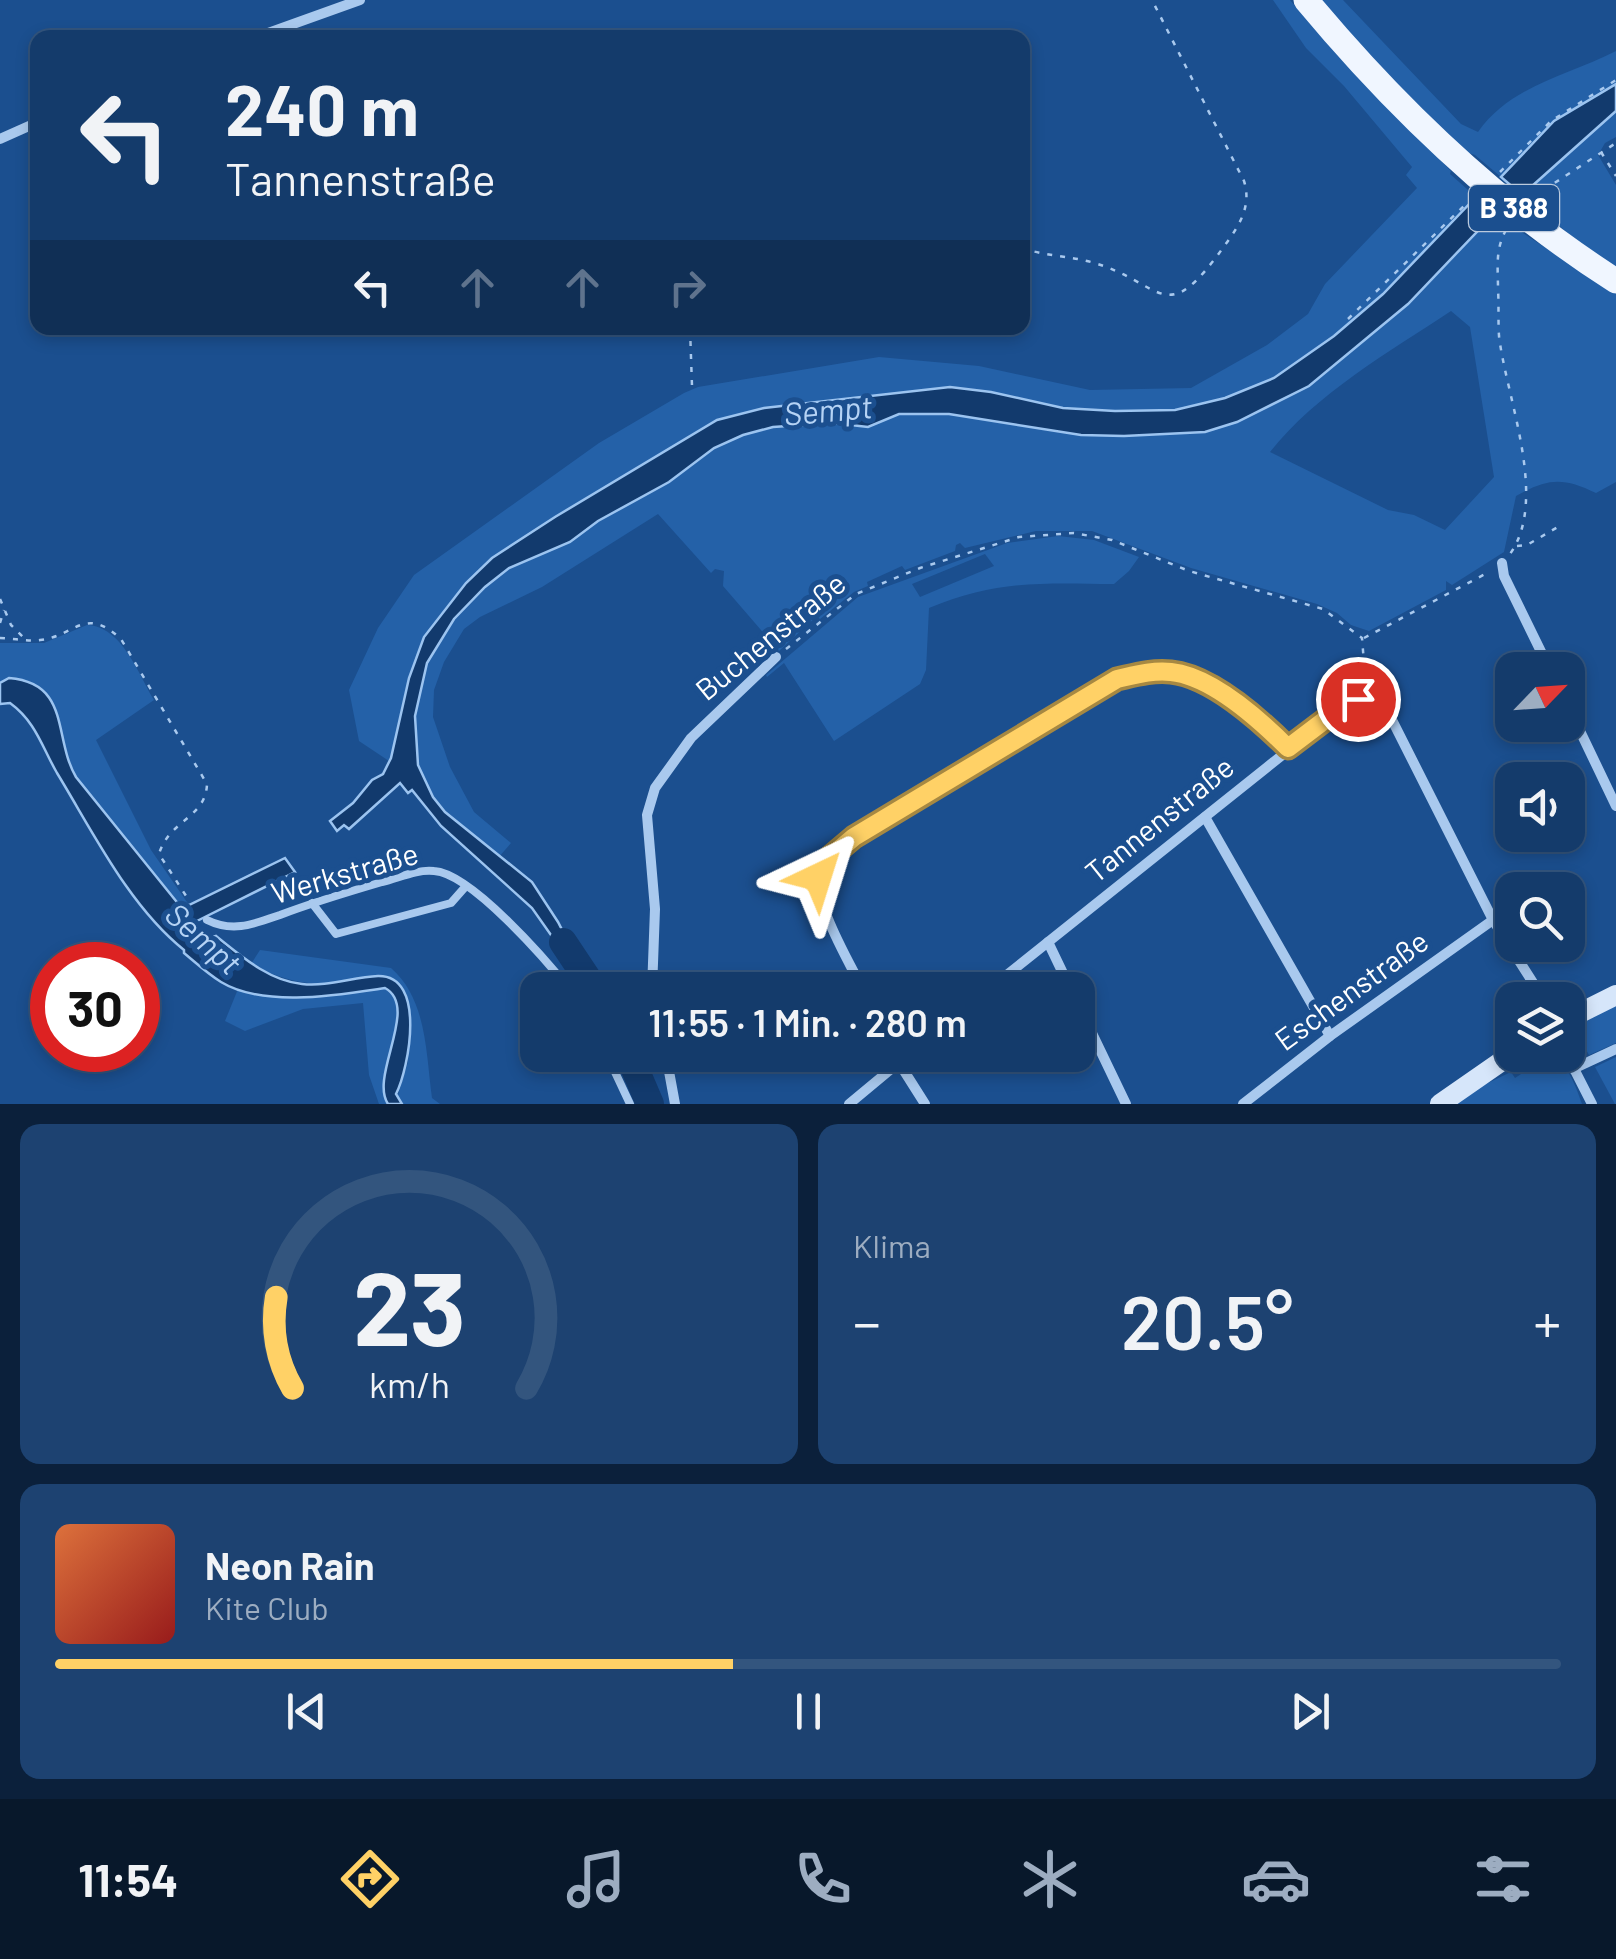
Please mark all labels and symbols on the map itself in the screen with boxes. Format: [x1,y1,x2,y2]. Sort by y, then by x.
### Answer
road number: B 388 [1469,185,1559,231]
water label: Sempt [782,386,874,432]
street label: Buchenstraße [688,564,852,707]
north arrow [1495,652,1585,742]
pin [1316,657,1401,742]
street label: Tannenstraße [1077,748,1240,889]
position arrow [766,825,870,929]
street label: Werkstraße [267,834,422,910]
water label: Sempt [159,894,250,981]
street label: Eschenstraße [1267,922,1434,1057]
speed limit sign: 30 [30,942,160,1072]

